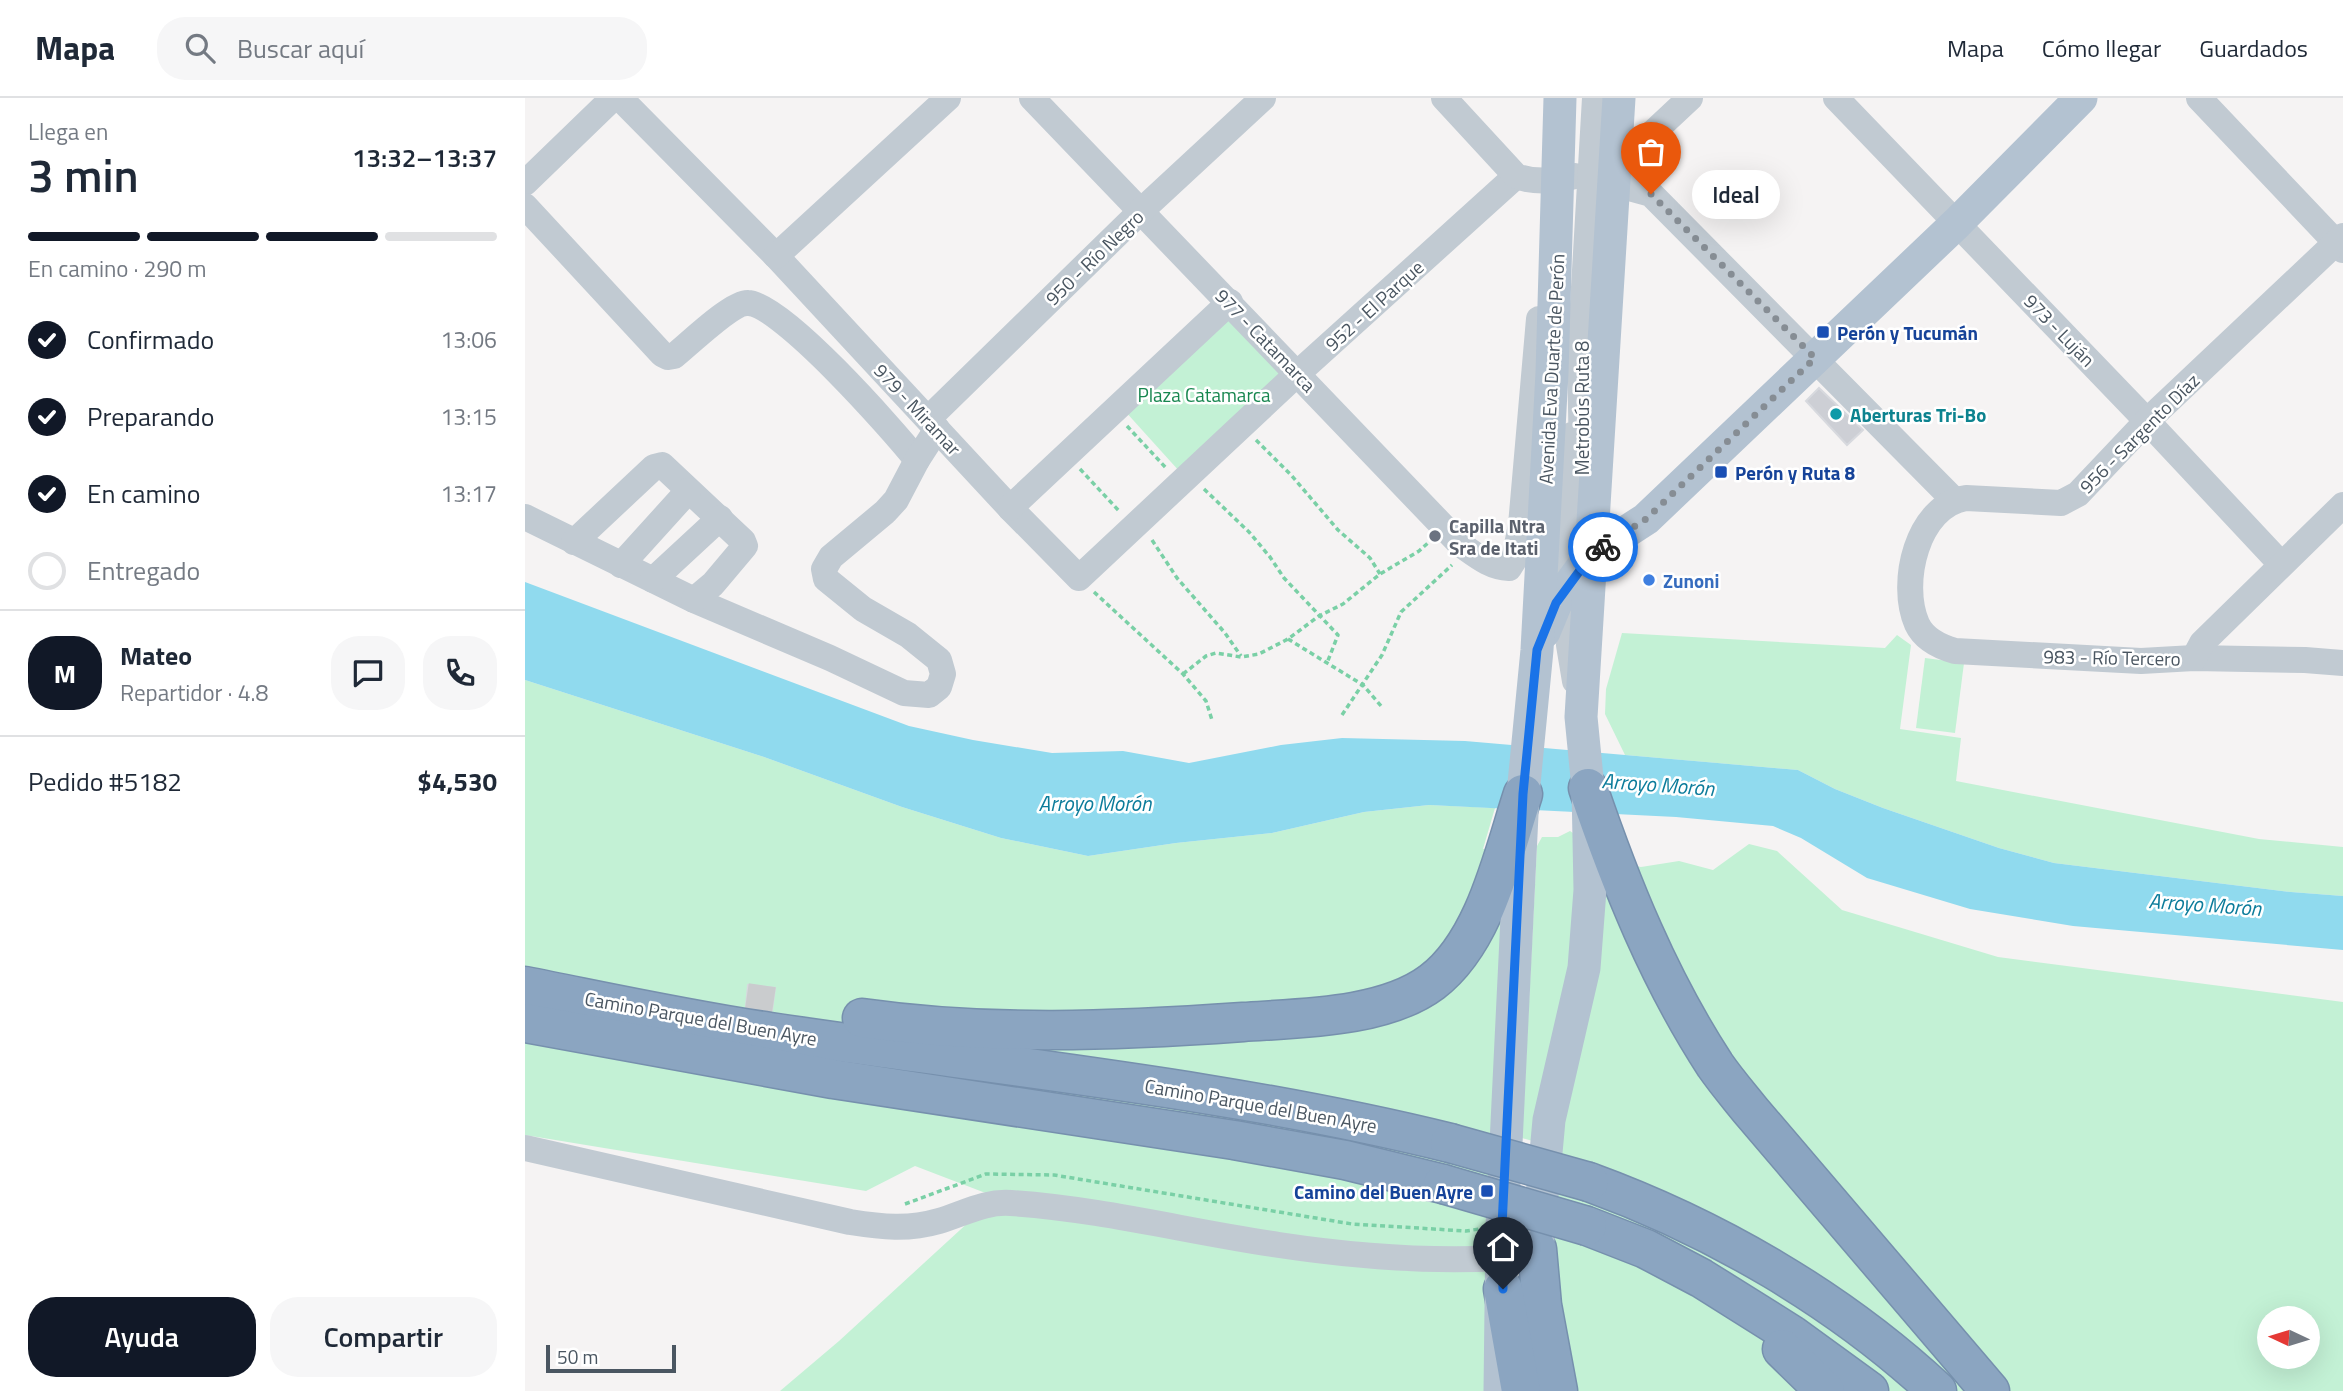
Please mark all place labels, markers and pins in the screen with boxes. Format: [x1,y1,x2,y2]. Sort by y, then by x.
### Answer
pin [1621,122,1681,194]
callout: Ideal [1693,170,1781,218]
place label: Perón y Tucumán [1837,318,1978,347]
marker: Perón y Tucumán [1815,324,1831,340]
place label: Aberturas Tri-Bo [1850,400,1986,429]
marker: Aberturas Tri-Bo [1828,406,1844,422]
place label: Perón y Ruta 8 [1735,458,1856,487]
marker: Perón y Ruta 8 [1713,464,1729,480]
place label: Capilla Ntra Sra de Itati [1449,511,1546,562]
marker: Capilla Ntra Sra de Itati [1427,528,1443,544]
place label: Zunoni [1663,566,1720,595]
marker: Zunoni [1641,572,1657,588]
place label: Camino del Buen Ayre [1294,1177,1473,1206]
marker: Camino del Buen Ayre [1479,1183,1495,1199]
pin [1473,1217,1533,1289]

